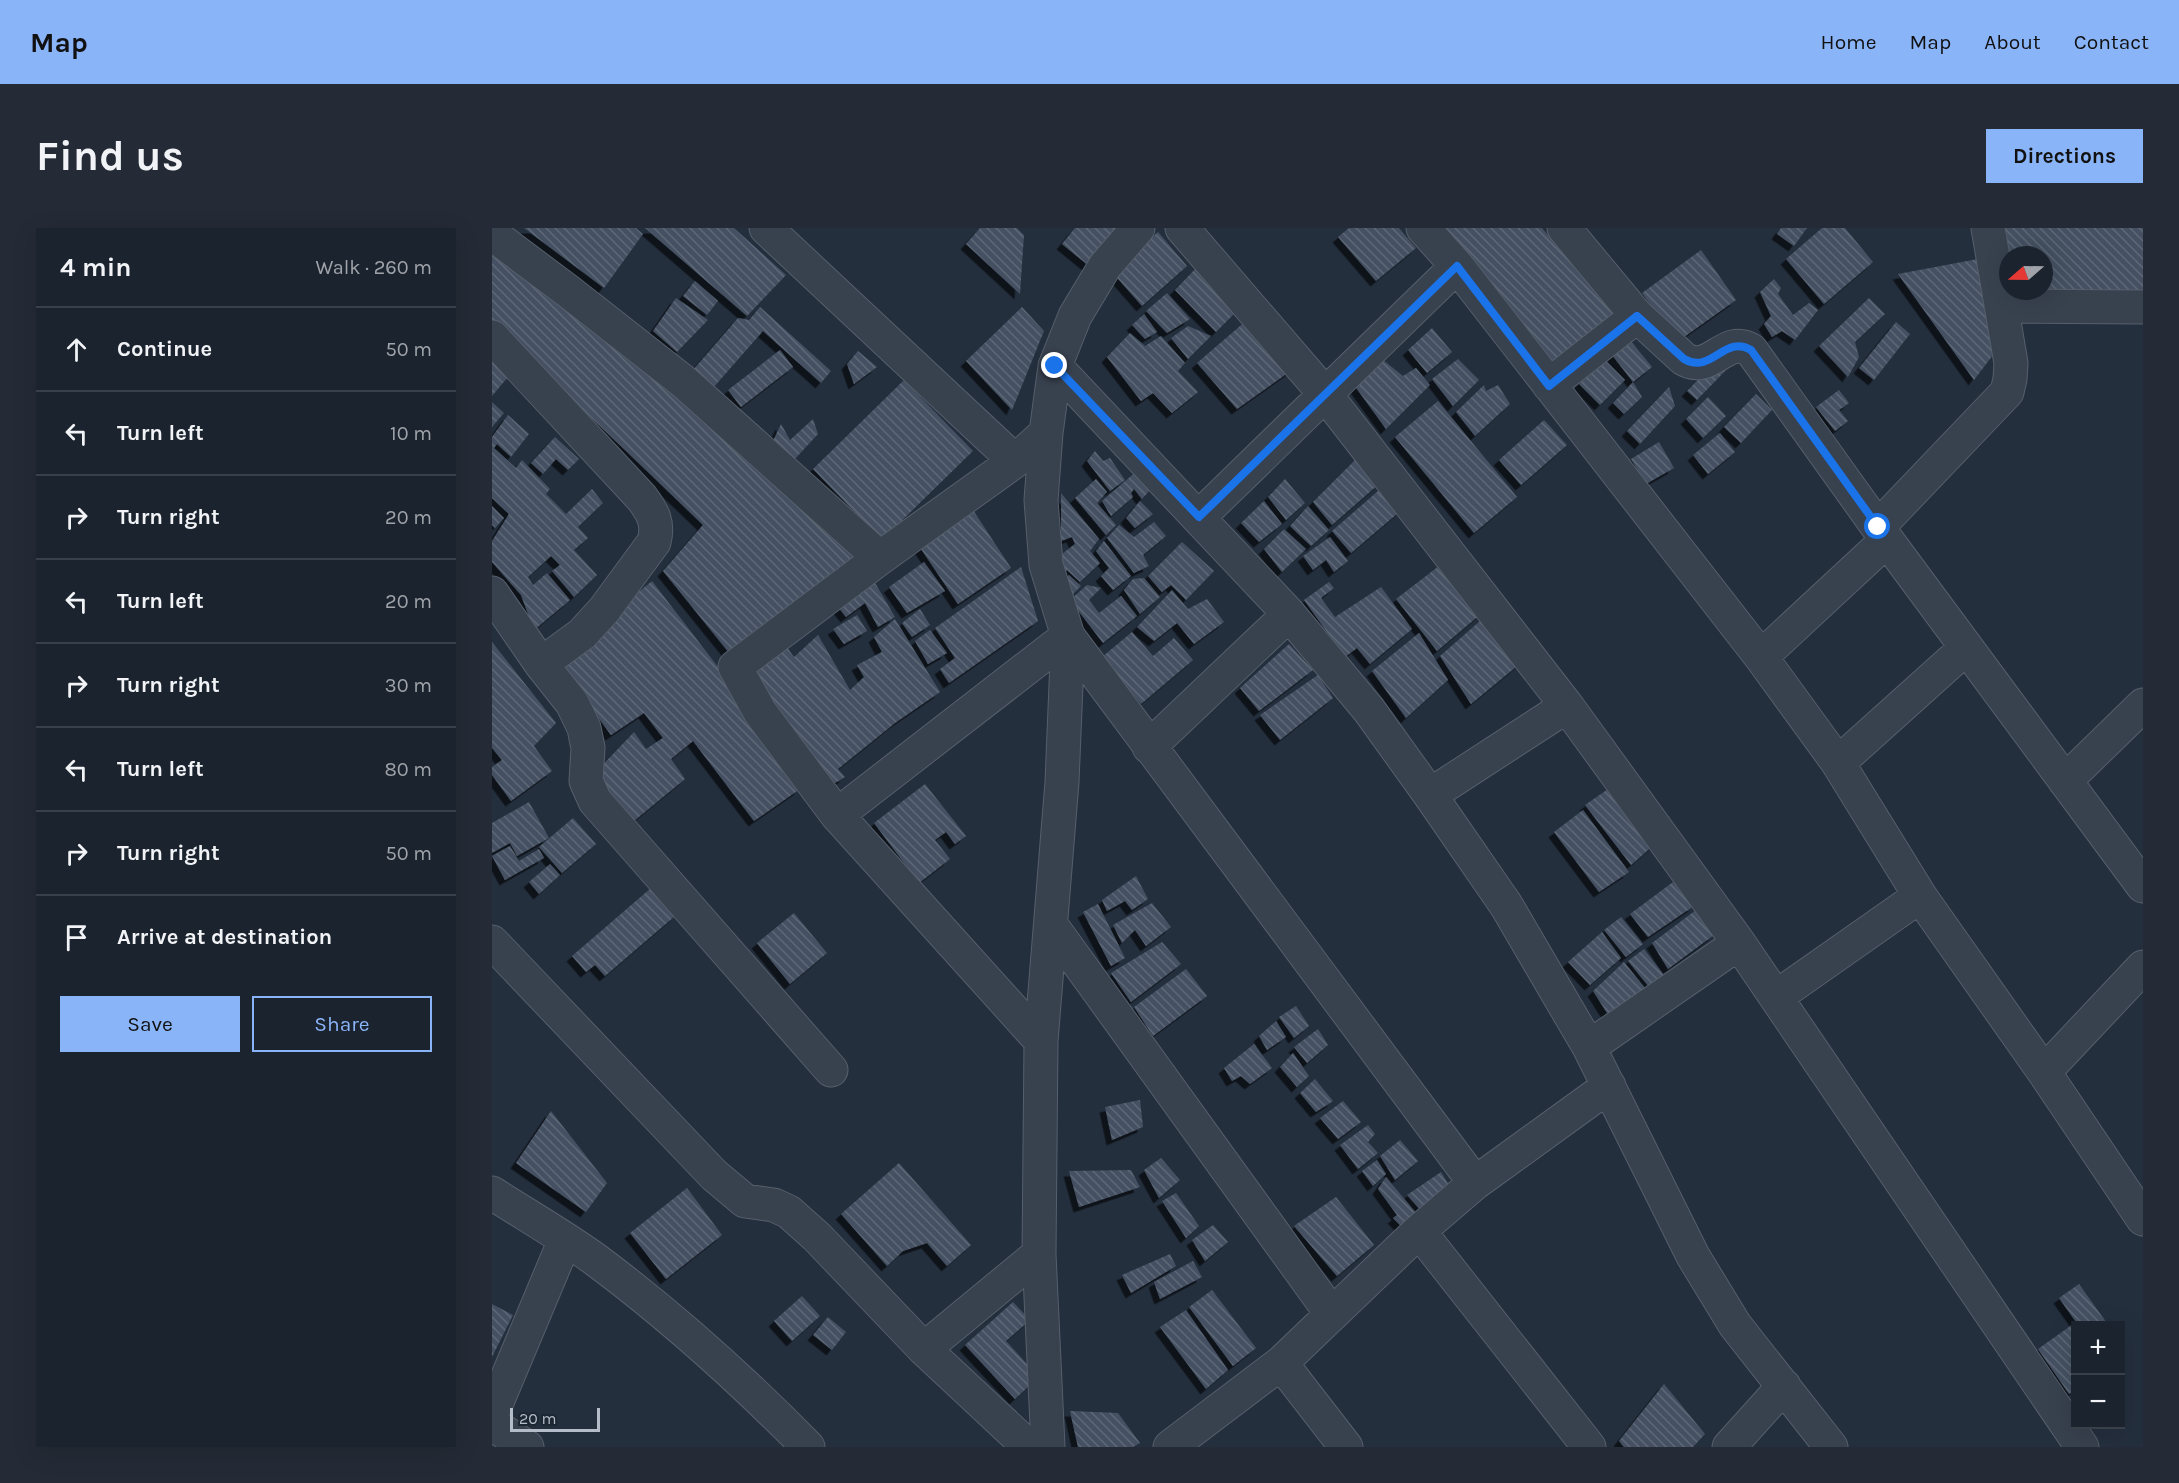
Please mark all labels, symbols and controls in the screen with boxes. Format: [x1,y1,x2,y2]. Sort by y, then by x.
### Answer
text: Map [30,26,88,59]
text: Home [1821,30,1877,54]
text: Map [1910,30,1951,54]
text: About [1984,30,2041,54]
text: Contact [2074,30,2149,54]
button: Directions [1986,129,2143,183]
text: Find us [36,131,184,181]
north arrow [1999,246,2053,300]
text: 4 min [60,252,131,283]
text: Walk · 260 m [315,256,432,279]
icon: ahead [60,333,93,366]
text: Continue [117,336,212,362]
text: 50 m [385,338,432,361]
route end [1041,352,1067,378]
icon: left [60,417,93,450]
text: Turn left [117,420,204,446]
text: 10 m [390,422,432,445]
icon: right [60,501,93,534]
text: Turn right [117,504,220,530]
text: 20 m [385,506,432,529]
route start [1864,513,1890,539]
icon: left [60,585,93,618]
text: Turn left [117,588,204,614]
text: 20 m [385,590,432,613]
icon: right [60,669,93,702]
text: Turn right [117,672,220,698]
text: 30 m [385,674,432,697]
icon: left [60,753,93,786]
text: Turn left [117,756,204,782]
text: 80 m [384,758,432,781]
icon: right [60,837,93,870]
text: Turn right [117,840,220,866]
text: 50 m [385,842,432,865]
icon: arrive [60,921,93,954]
text: Arrive at destination [117,924,332,950]
button: Save [60,996,240,1052]
button: Share [252,996,432,1052]
map controls [2071,1321,2125,1429]
button: + [2071,1321,2125,1375]
button: − [2071,1375,2125,1429]
scale bar [510,1405,600,1432]
text: 20 m [519,1409,557,1428]

